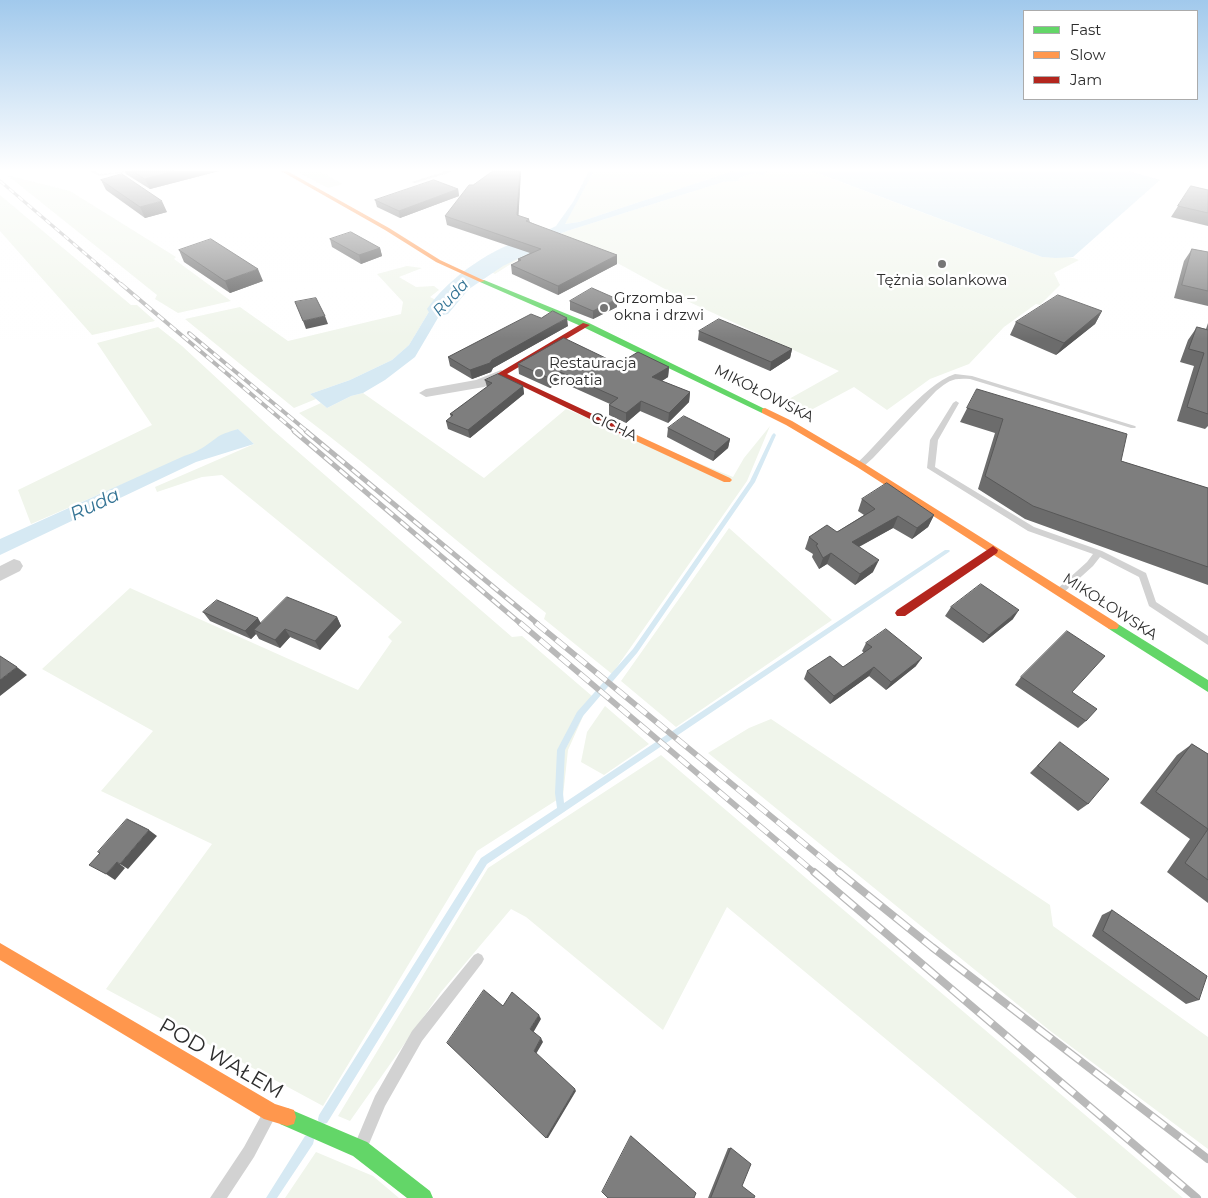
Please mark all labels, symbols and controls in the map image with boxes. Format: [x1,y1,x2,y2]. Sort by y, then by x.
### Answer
legend [1023,10,1198,100]
text: Fast [1070,20,1101,39]
text: Slow [1070,45,1106,64]
text: Jam [1070,70,1102,89]
marker: Tężnia solankowa [936,258,948,270]
place label: Tężnia solankowa [877,272,1007,290]
water label: Ruda [429,275,473,321]
place label: Grzomba – okna i drzwi [614,290,704,325]
marker: Grzomba – okna i drzwi [598,302,610,314]
place label: Restauracja Croatia [549,355,637,390]
street label: MIKOŁOWSKA [711,361,817,427]
marker: Restauracja Croatia [533,367,545,379]
street label: CICHA [588,409,640,445]
water label: Ruda [66,484,124,526]
street label: MIKOŁOWSKA [1059,570,1161,644]
street label: POD WAŁEM [154,1013,288,1105]

